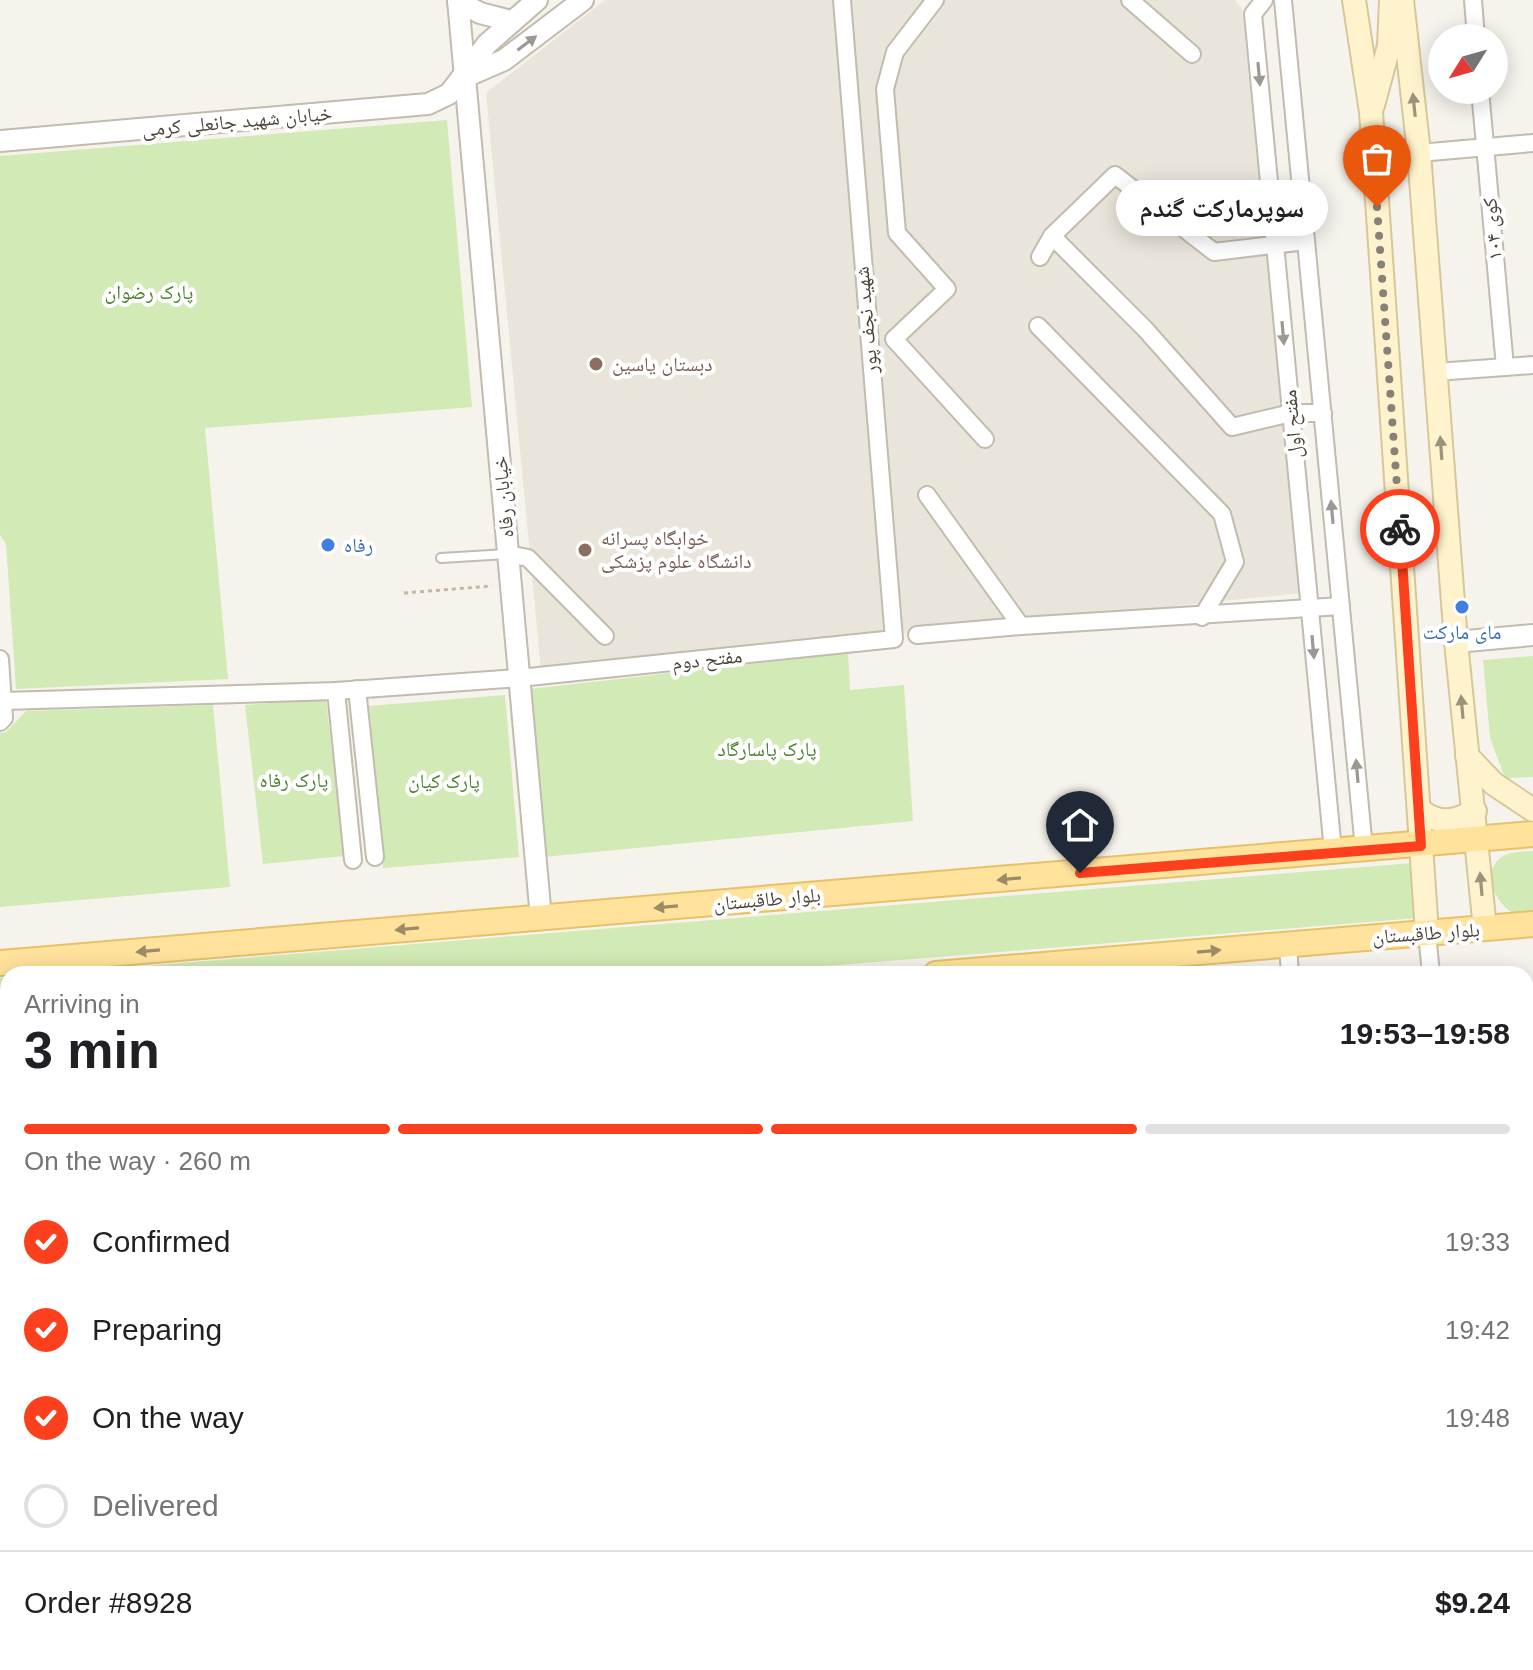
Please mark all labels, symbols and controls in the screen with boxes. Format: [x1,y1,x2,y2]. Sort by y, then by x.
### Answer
north arrow [1428,24,1508,104]
map controls [1428,24,1508,104]
one-way arrow [517,36,537,52]
one-way arrow [1252,62,1265,87]
one-way arrow [1407,92,1420,117]
street label: خیابان شهید جانعلی کرمی [141,102,333,141]
pin [1343,125,1411,207]
icon: bag [1355,137,1399,181]
callout: سوپرمارکت گندم [1117,179,1329,235]
text: سوپرمارکت گندم [1140,193,1304,223]
street label: کوی ۱۰۴ [1478,197,1507,261]
street label: شهید نجف پور [850,265,883,376]
park label: پارک رضوان [105,281,194,304]
one-way arrow [1277,321,1290,346]
place label: دبستان یاسین [612,353,713,376]
marker: دبستان یاسین [587,355,605,373]
street label: مفتح اول [1278,389,1308,459]
one-way arrow [1434,435,1447,460]
street label: خیابان رفاه [488,455,519,539]
courier [1360,489,1440,569]
one-way arrow [1326,499,1339,524]
icon: bike [1378,507,1422,551]
place label: خوابگاه پسرانه دانشگاه علوم پزشکی [601,527,751,575]
place label: رفاه [344,534,373,556]
marker: رفاه [319,536,337,554]
marker: خوابگاه پسرانه دانشگاه علوم پزشکی [576,541,594,559]
marker: مای مارکت [1453,598,1471,616]
place label: مای مارکت [1423,621,1501,644]
one-way arrow [1307,635,1320,660]
street label: مفتح دوم [671,644,743,677]
one-way arrow [1455,694,1468,719]
park label: پارک پاسارگاد [717,738,817,761]
one-way arrow [1350,758,1363,783]
park label: پارک رفاه [260,769,329,792]
park label: پارک کیان [408,770,480,793]
pin [1046,791,1114,873]
icon: home [1058,803,1102,847]
one-way arrow [1474,871,1487,896]
one-way arrow [996,872,1021,885]
street label: بلوار طاقبستان [712,883,822,916]
one-way arrow [653,901,678,914]
street label: بلوار طاقبستان [1372,918,1480,949]
one-way arrow [394,923,419,936]
one-way arrow [135,944,160,957]
one-way arrow [1196,944,1221,957]
text: Arriving in [24,989,140,1019]
text: 19:53–19:58 [1340,1017,1510,1050]
text: 3 min [24,1021,160,1079]
text: On the way · 260 m [24,1146,251,1176]
icon: check [24,1220,68,1264]
text: Confirmed [92,1225,230,1258]
text: 19:33 [1445,1227,1510,1257]
icon: check [24,1308,68,1352]
text: Preparing [92,1313,222,1346]
text: 19:42 [1445,1315,1510,1345]
icon: check [24,1396,68,1440]
text: On the way [92,1401,244,1434]
text: 19:48 [1445,1403,1510,1433]
text: Delivered [92,1489,219,1522]
text: Order #8928 [24,1586,192,1619]
text: $9.24 [1435,1586,1510,1619]

